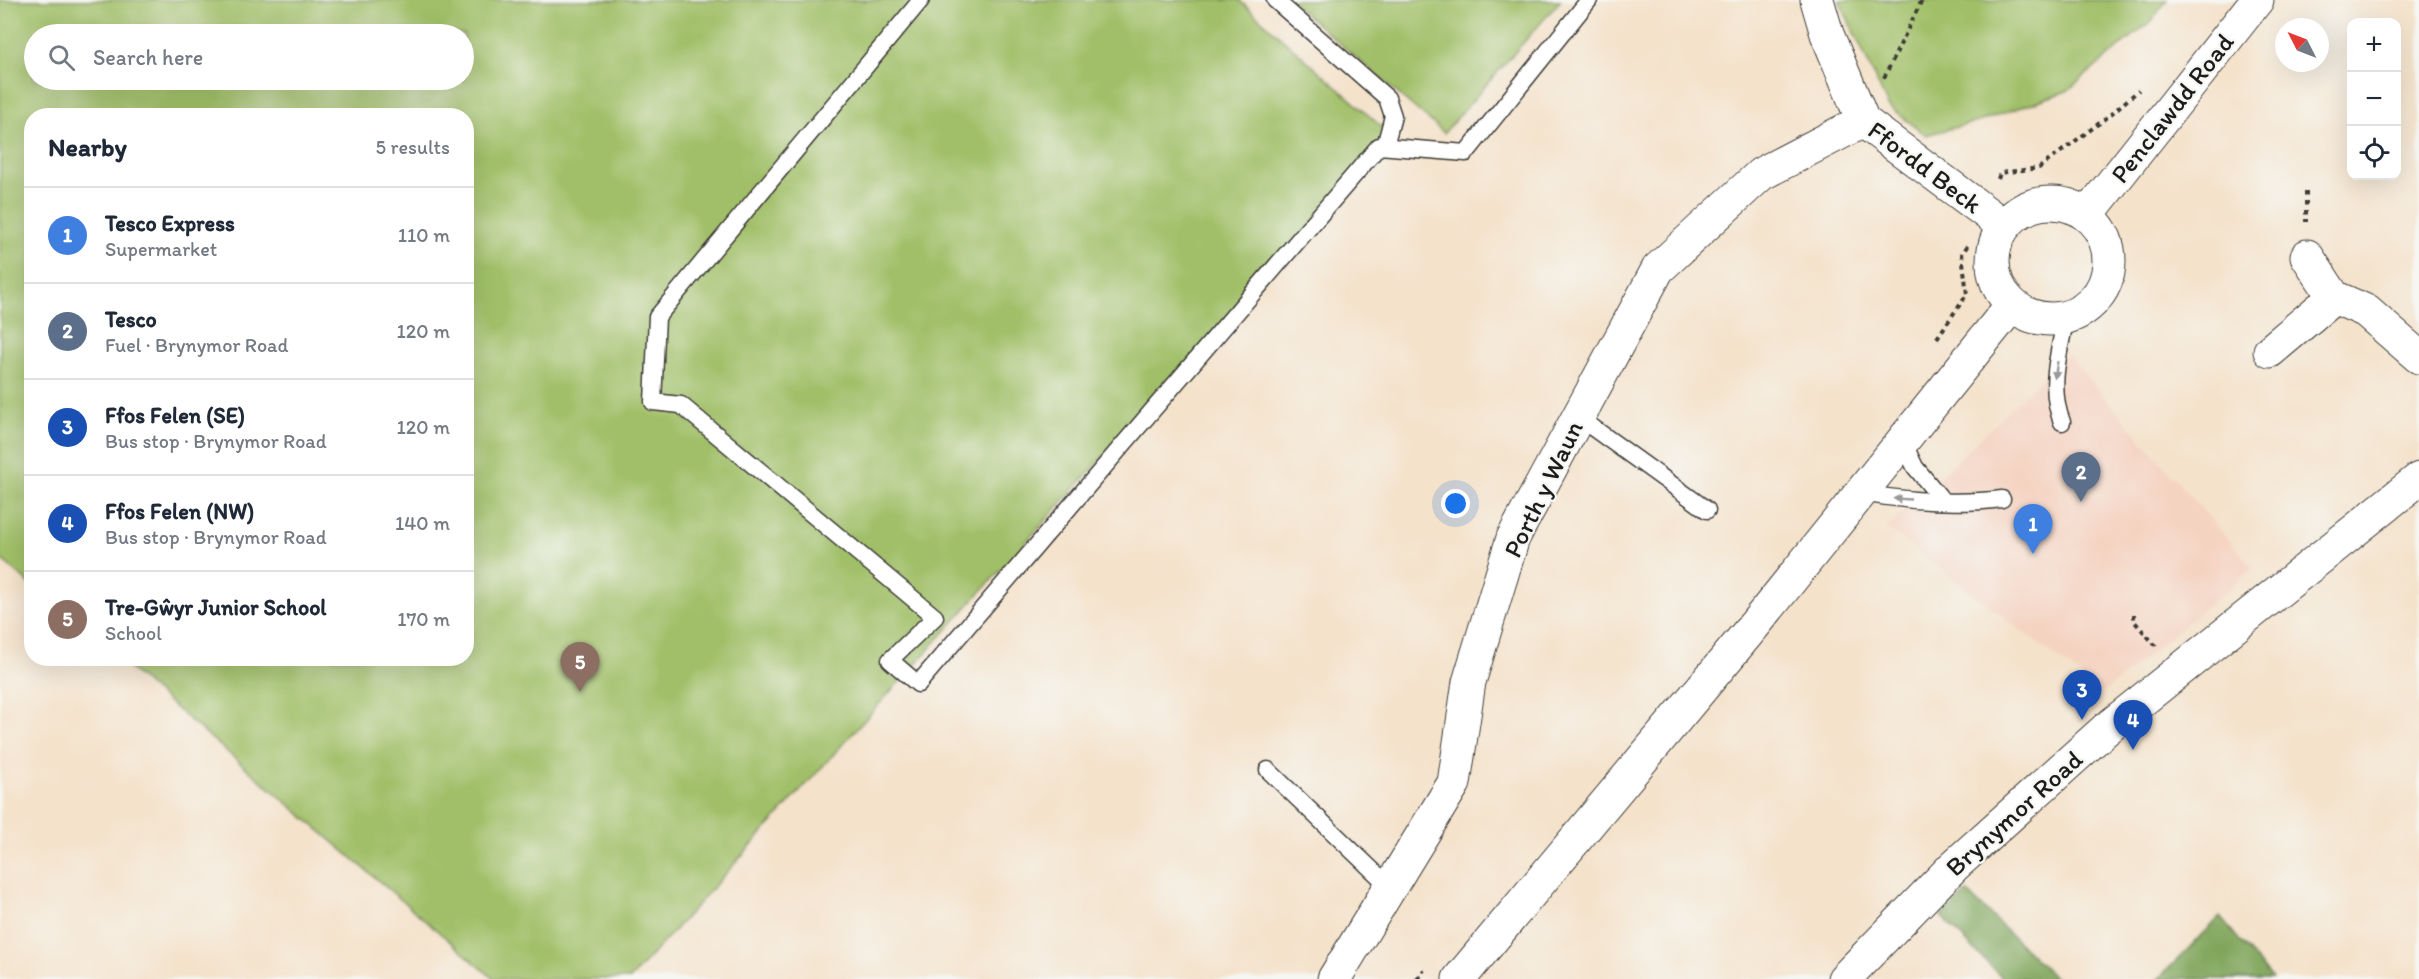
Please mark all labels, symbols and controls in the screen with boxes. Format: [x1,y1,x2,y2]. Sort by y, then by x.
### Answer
north arrow [2275,18,2329,72]
map controls [2347,18,2401,180]
button: + [2347,18,2401,72]
search box [24,24,474,90]
street label: Penclawdd Road [2104,26,2241,189]
icon: search [45,41,78,74]
text: Search here [93,44,203,71]
button: − [2347,72,2401,126]
street label: Ffordd Beck [1862,114,1989,221]
button: locate [2347,126,2401,180]
text: Nearby [48,131,127,163]
text: 5 results [376,135,450,159]
text: Tesco Express [105,210,235,237]
text: 1 [63,223,72,247]
text: 110 m [398,223,450,247]
text: Supermarket [105,237,217,261]
text: Tesco [105,306,157,333]
text: 2 [62,319,73,343]
text: 120 m [397,319,450,343]
text: Fuel · Brynymor Road [105,333,289,357]
one-way arrow [2051,361,2060,380]
text: Ffos Felen (SE) [105,402,245,429]
text: 3 [62,415,73,439]
text: 120 m [397,415,450,439]
street label: Porth y Waun [1496,415,1590,563]
text: Bus stop · Brynymor Road [105,429,327,453]
pin: 2 [2062,452,2100,502]
your location [1441,489,1470,518]
one-way arrow [1893,494,1912,503]
text: Ffos Felen (NW) [105,498,254,525]
pin: 1 [2014,504,2052,554]
text: 4 [61,511,74,535]
text: 140 m [395,511,450,535]
text: Bus stop · Brynymor Road [105,525,327,549]
text: Tre-Gŵyr Junior School [105,594,327,621]
text: 5 [62,607,73,631]
text: 170 m [397,607,450,631]
text: School [105,621,162,645]
pin: 5 [560,642,600,692]
pin: 3 [2062,670,2102,720]
pin: 4 [2114,700,2152,750]
street label: Brynymor Road [1939,743,2090,883]

